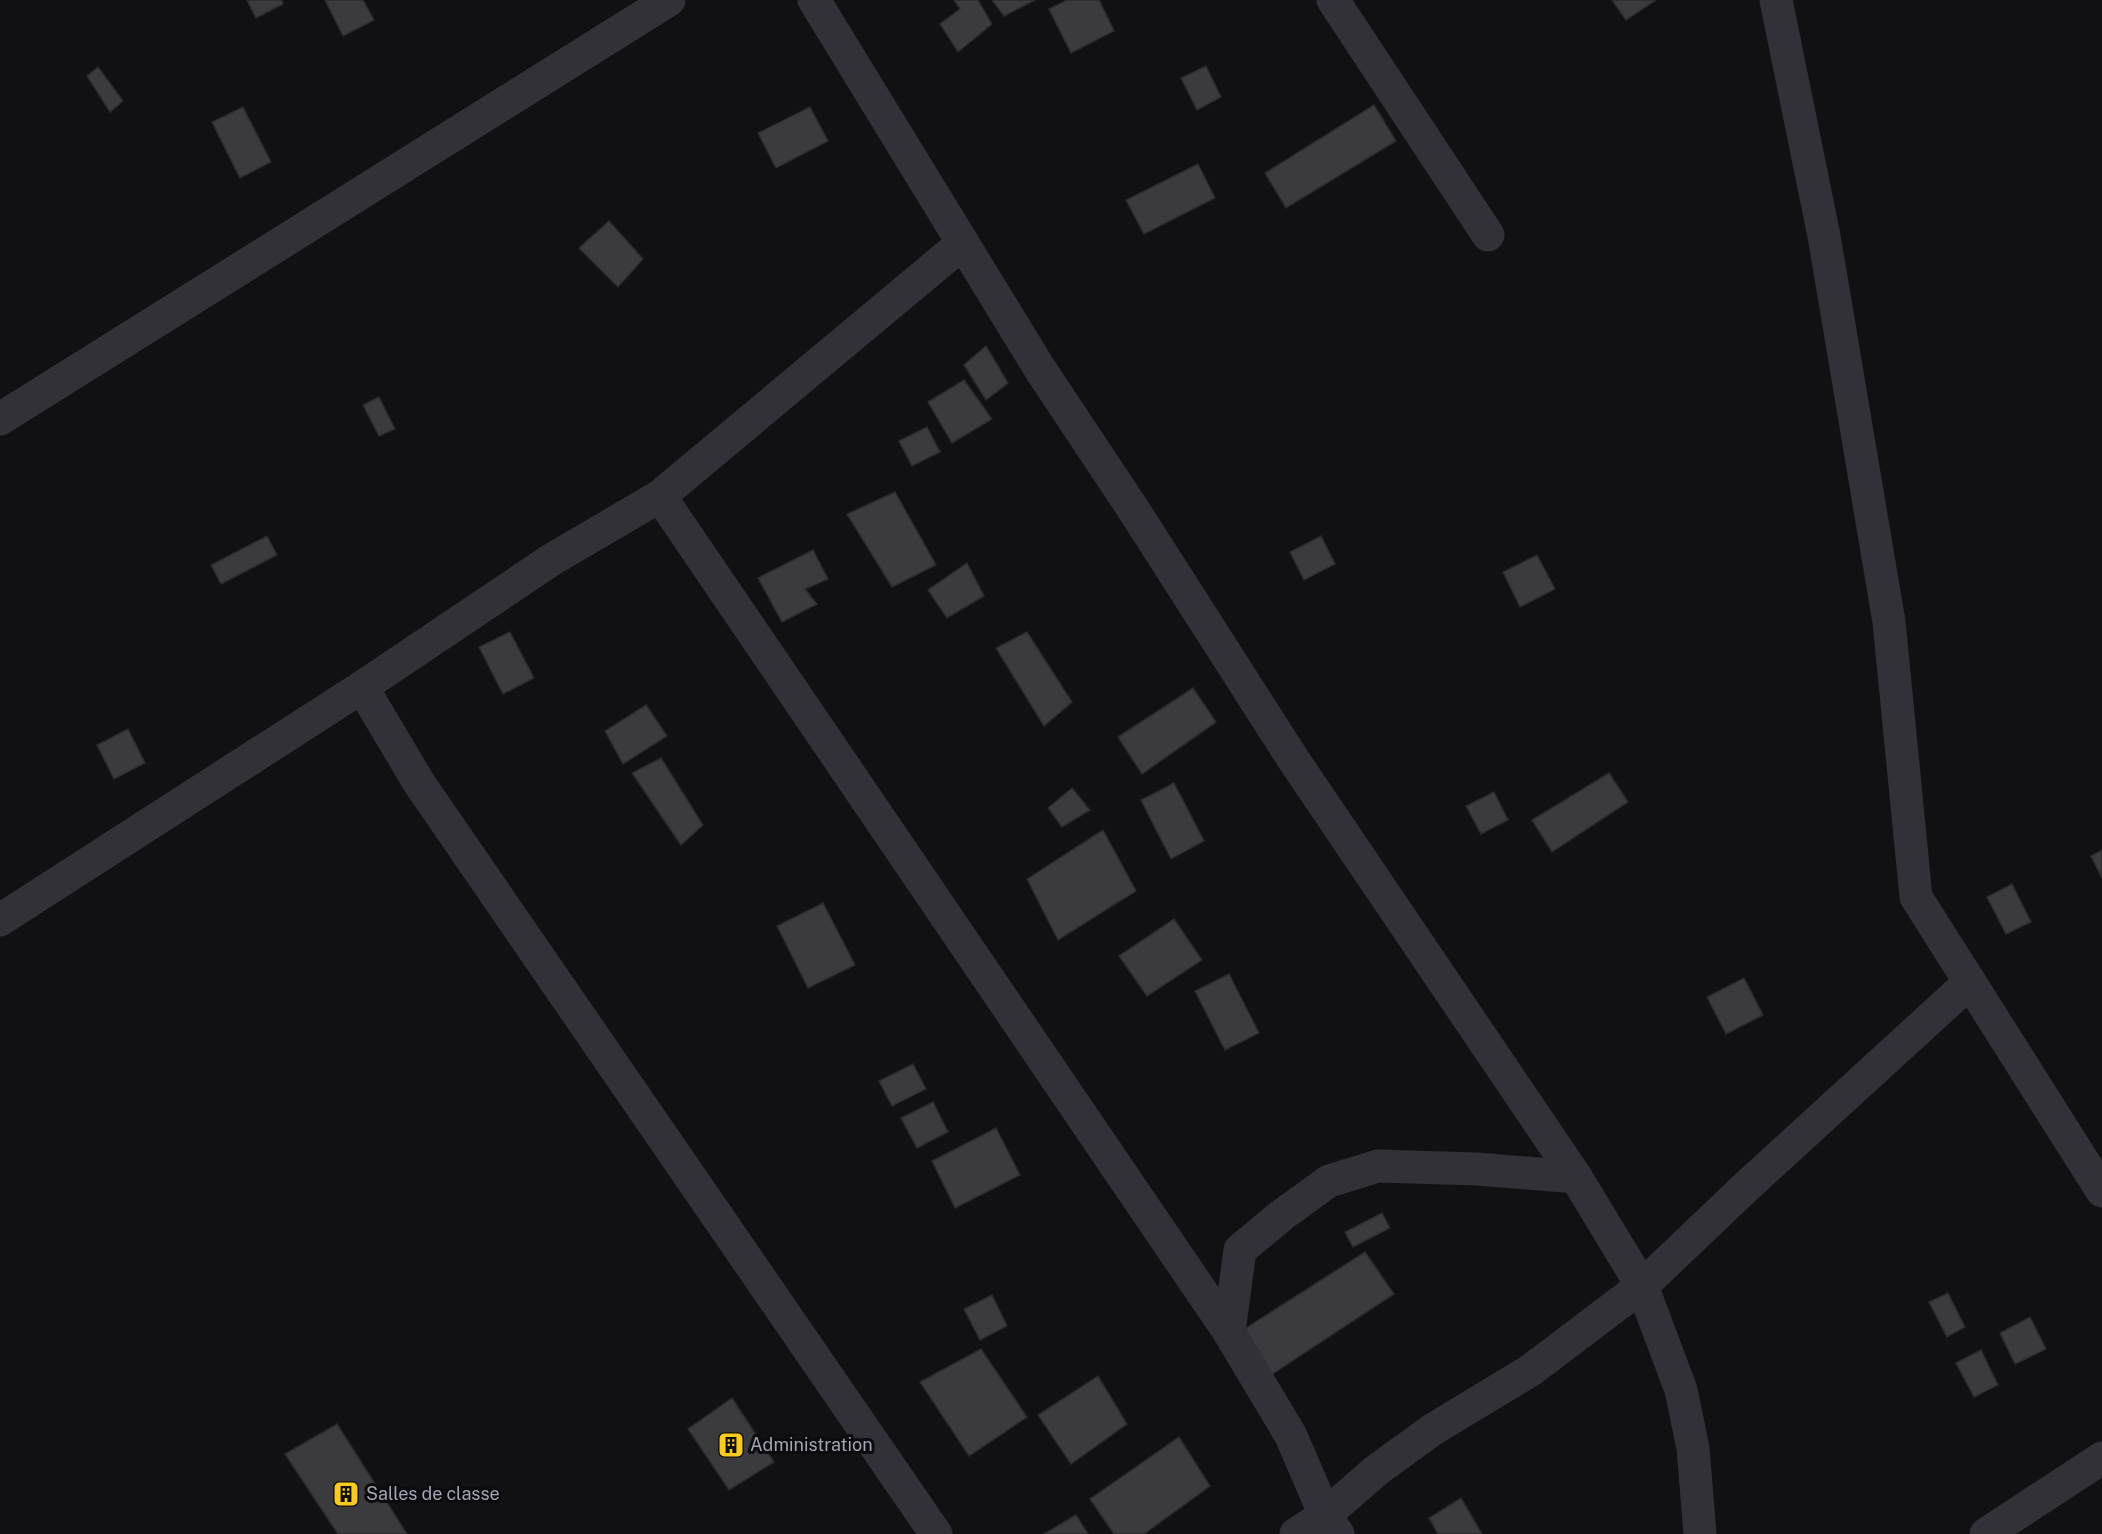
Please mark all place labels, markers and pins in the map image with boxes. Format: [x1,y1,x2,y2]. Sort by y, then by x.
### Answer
building icon: Administration [716,1430,746,1460]
place label: Administration [750,1434,873,1455]
building icon: Salles de classe [331,1479,361,1509]
place label: Salles de classe [366,1483,500,1504]

